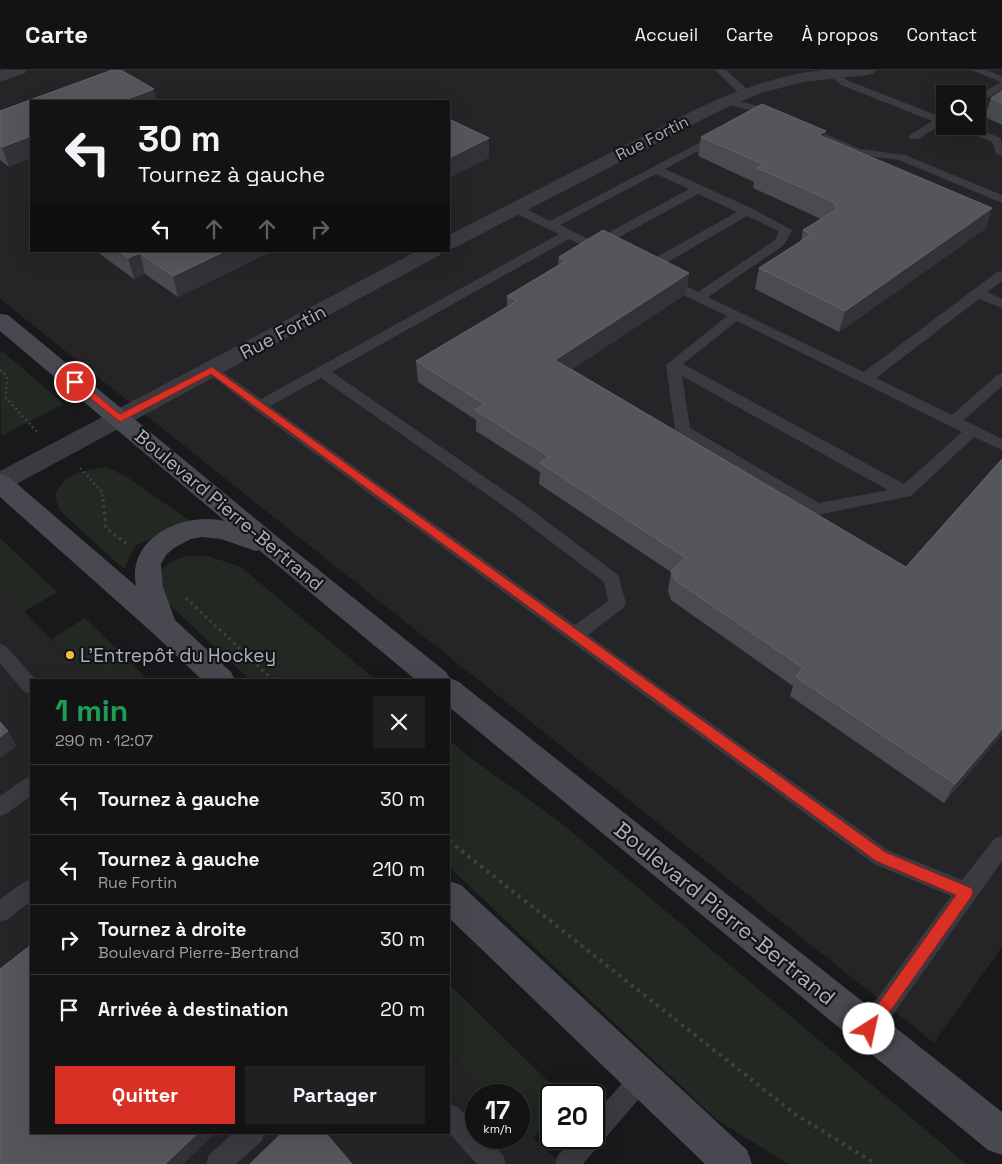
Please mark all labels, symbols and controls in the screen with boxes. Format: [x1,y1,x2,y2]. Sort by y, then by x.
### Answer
text: Carte [25,19,88,50]
text: Accueil [635,23,698,46]
text: Carte [726,23,773,46]
text: À propos [801,23,879,46]
text: Contact [907,23,977,46]
map controls [936,85,986,135]
button: search [936,85,986,135]
street label: Rue Fortin [612,111,692,165]
text: 30 m [138,117,221,161]
icon: left [55,120,120,185]
text: Tournez à gauche [138,160,325,188]
icon: left [147,215,175,243]
icon: ahead [200,215,228,243]
icon: ahead [253,215,281,243]
icon: right [306,215,334,243]
street label: Rue Fortin [236,299,330,365]
pin [54,361,96,403]
icon: arrive [61,368,89,396]
street label: Boulevard Pierre-Bertrand [129,424,329,596]
place label: L'Entrepôt du Hockey [80,643,276,668]
marker: L'Entrepôt du Hockey [64,649,76,661]
text: 1 min [55,691,128,730]
button: close [373,696,425,748]
text: 290 m · 12:07 [55,730,153,751]
icon: left [55,786,83,814]
text: Tournez à gauche [98,787,260,812]
text: 30 m [380,787,425,812]
street label: Boulevard Pierre-Bertrand [609,815,841,1011]
text: Tournez à gauche [98,847,260,872]
icon: left [55,856,83,884]
text: 210 m [372,857,425,882]
text: Rue Fortin [98,872,177,893]
text: Tournez à droite [98,917,247,942]
icon: right [55,926,83,954]
text: 30 m [380,927,425,952]
text: Boulevard Pierre-Bertrand [98,942,299,963]
icon: arrive [55,996,83,1024]
text: Arrivée à destination [98,997,288,1022]
text: 20 m [380,997,425,1022]
position arrow [842,1002,894,1054]
button: Quitter [55,1066,235,1124]
button: Partager [245,1066,425,1124]
speed limit sign: 20 [540,1084,605,1149]
text: 17 [485,1094,510,1126]
text: km/h [483,1121,512,1137]

